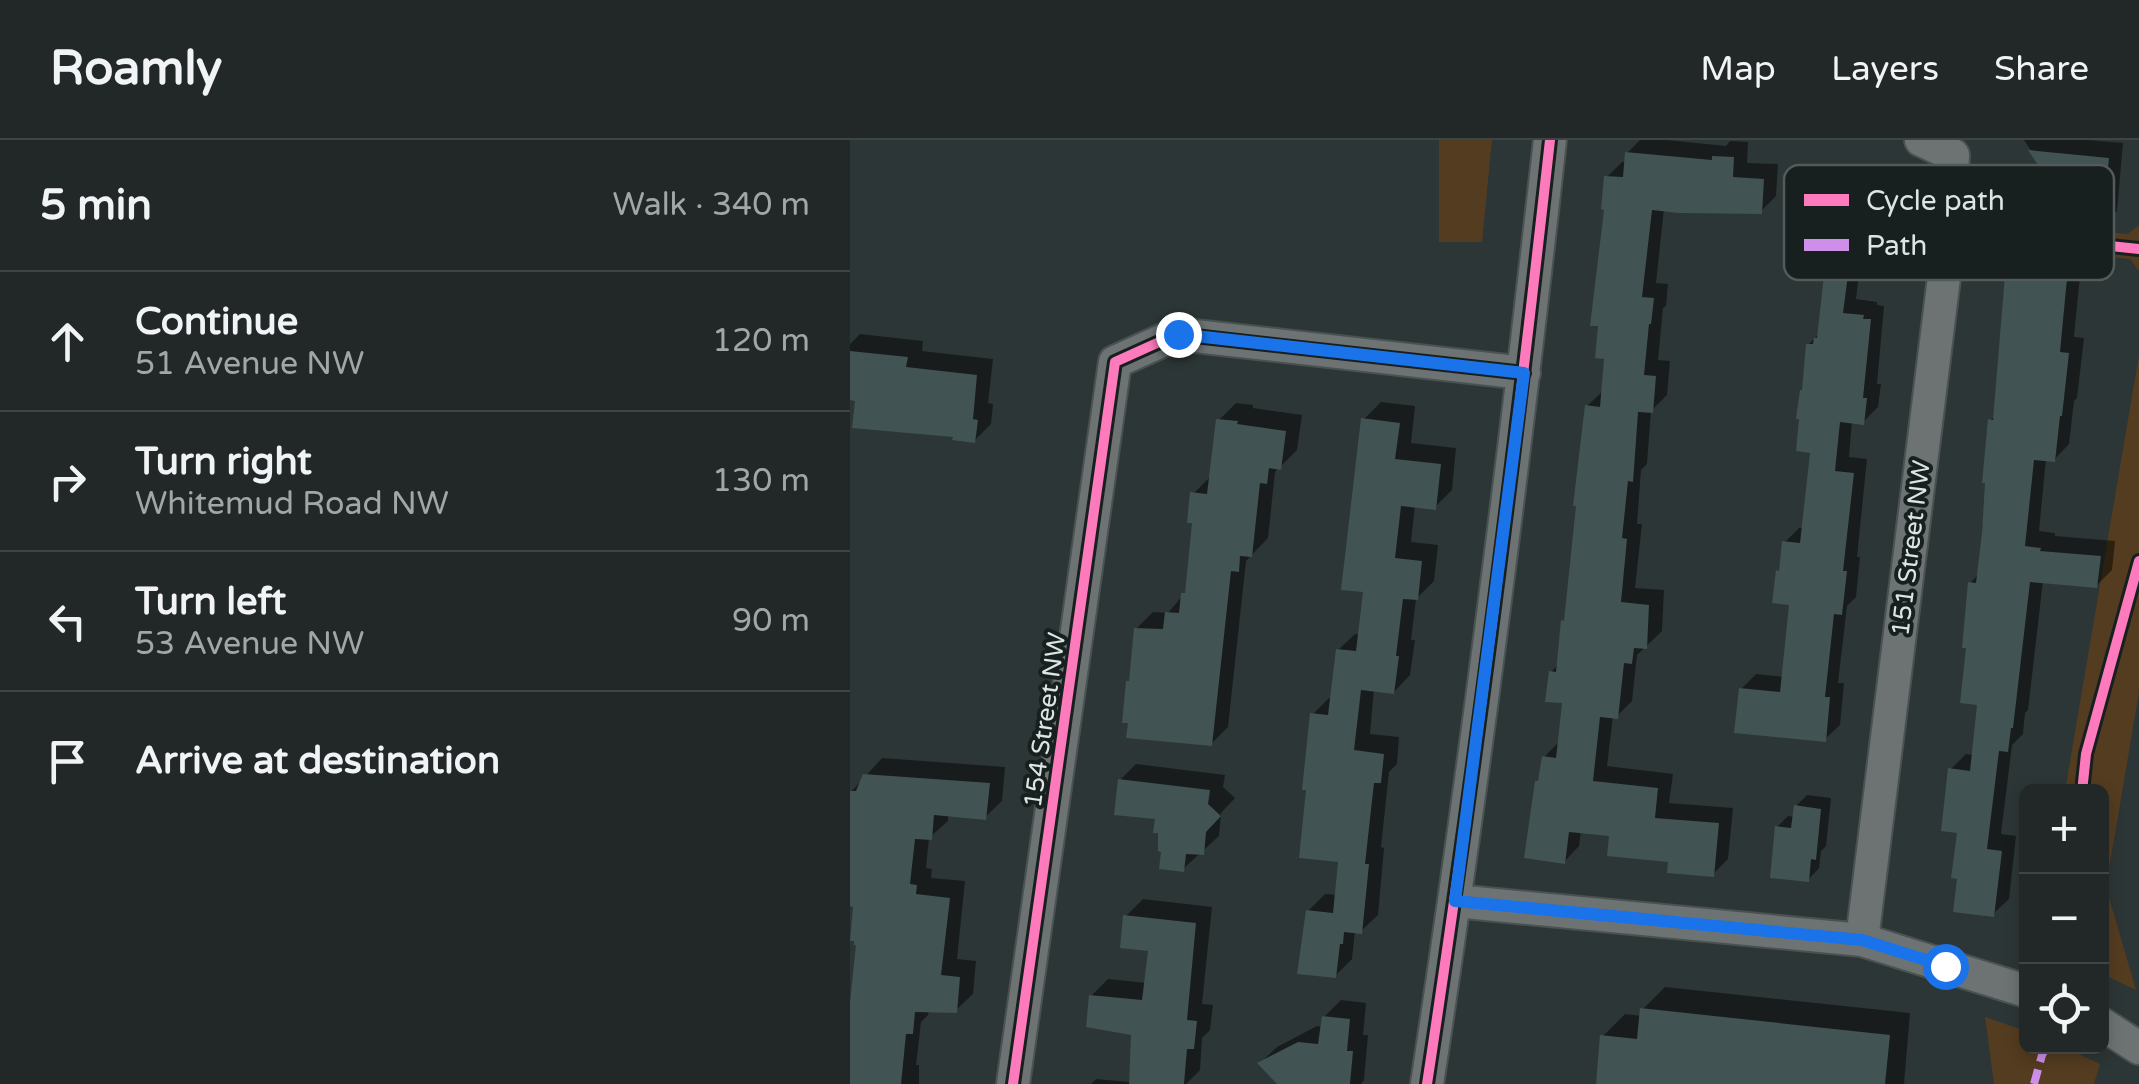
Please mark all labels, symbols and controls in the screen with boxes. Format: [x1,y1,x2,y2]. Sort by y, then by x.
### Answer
text: Roamly [50,40,222,98]
text: Map [1700,48,1776,90]
text: Layers [1831,48,1939,90]
text: Share [1994,48,2089,90]
legend [1784,165,2114,280]
text: 5 min [40,180,152,231]
text: Cycle path [1866,184,2005,218]
text: Walk · 340 m [613,186,810,224]
text: Path [1866,229,1927,263]
text: Continue [135,299,298,345]
route end [1156,312,1202,358]
icon: ahead [40,314,95,369]
text: 120 m [712,322,810,360]
text: 51 Avenue NW [135,345,364,383]
text: Turn right [135,439,312,485]
icon: right [40,454,95,509]
street label: 151 Street NW [1885,459,1937,638]
text: 130 m [712,462,810,500]
text: Whitemud Road NW [135,485,449,523]
text: Turn left [135,579,286,625]
icon: left [40,594,95,649]
text: 90 m [732,602,810,640]
text: 53 Avenue NW [135,625,364,663]
street label: 154 Street NW [1018,630,1072,810]
icon: arrive [40,734,95,789]
text: Arrive at destination [135,738,500,784]
map controls [2019,784,2109,1054]
button: + [2019,784,2109,874]
button: − [2019,874,2109,964]
route start [1923,944,1969,990]
button: locate [2019,964,2109,1054]

